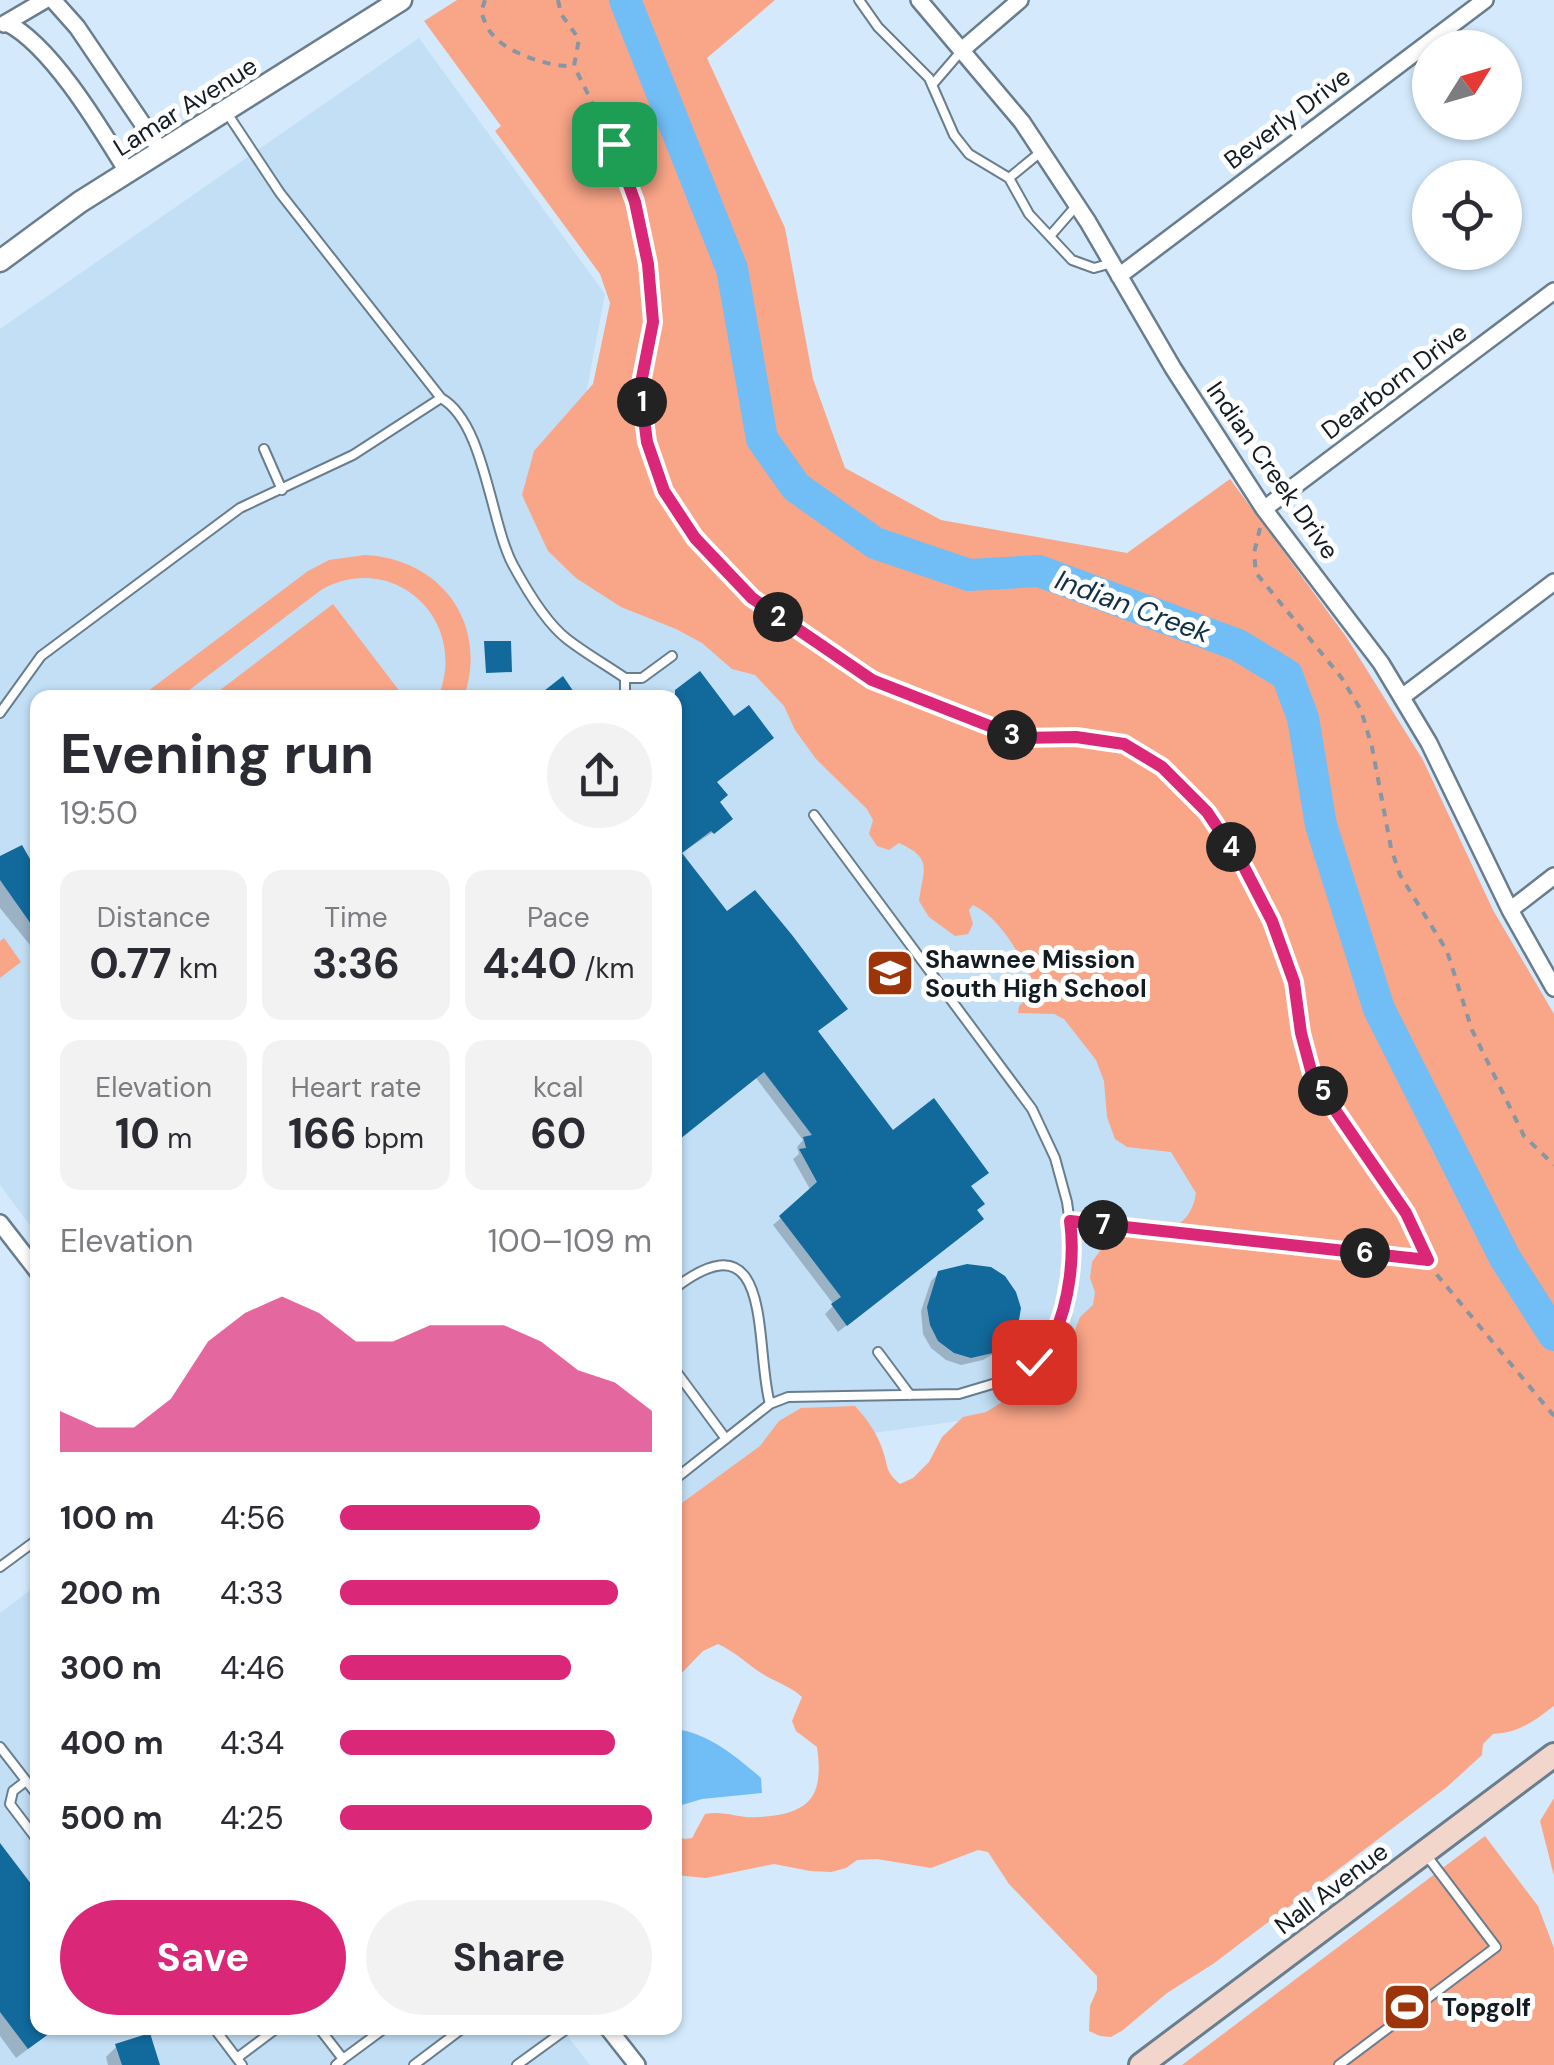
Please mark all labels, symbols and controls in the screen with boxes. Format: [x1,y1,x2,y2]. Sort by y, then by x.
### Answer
north arrow [1412,30,1522,140]
map controls [1412,30,1522,270]
street label: Lamar Avenue [107,49,263,164]
street label: Beverly Drive [1217,60,1357,177]
pin [572,102,657,187]
icon: arrive [587,117,642,172]
button: locate [1412,160,1522,270]
street label: Dearborn Drive [1315,316,1474,447]
street label: Indian Creek Drive [1199,375,1346,566]
pin: 1 [617,377,667,427]
text: 1 [637,383,647,420]
water label: Indian Creek [1050,561,1216,652]
pin: 2 [753,592,803,642]
text: 2 [770,598,786,635]
pin: 3 [987,710,1037,760]
text: 3 [1004,716,1020,753]
text: Evening run [60,718,374,790]
button: share [547,723,652,828]
text: 19:50 [60,792,138,834]
pin: 4 [1206,822,1256,872]
text: 4 [1222,828,1240,865]
text: Distance [97,899,210,936]
text: Time [324,899,388,936]
text: Pace [527,899,590,936]
text: 0.77 [89,936,172,991]
text: 3:36 [312,936,400,991]
text: 4:40 [482,936,577,991]
place label: Shawnee Mission South High School [925,943,1147,1005]
school or university icon: Shawnee Mission South High School [864,947,916,999]
text: km [172,950,218,987]
text: /km [577,950,634,987]
pin: 5 [1298,1066,1348,1116]
text: Elevation [95,1069,212,1106]
text: Heart rate [291,1069,421,1106]
text: kcal [533,1069,584,1106]
text: 5 [1314,1072,1332,1109]
text: 10 [115,1106,160,1161]
text: 166 [288,1106,357,1161]
text: 60 [530,1106,586,1161]
text: m [160,1120,192,1157]
text: bpm [357,1120,424,1157]
pin: 7 [1078,1200,1128,1250]
text: 7 [1095,1206,1111,1243]
text: Elevation [60,1220,193,1262]
text: 100–109 m [488,1220,652,1262]
pin: 6 [1340,1228,1390,1278]
text: 6 [1356,1234,1374,1271]
pin [992,1320,1077,1405]
icon: check [1007,1335,1062,1390]
text: 100 m [60,1497,154,1539]
text: 4:56 [220,1497,286,1539]
text: 200 m [60,1572,161,1614]
text: 4:33 [220,1572,284,1614]
text: 300 m [60,1647,162,1689]
text: 4:46 [220,1647,285,1689]
text: 400 m [60,1722,164,1764]
text: 4:34 [220,1722,284,1764]
text: 500 m [60,1797,163,1839]
text: 4:25 [220,1797,284,1839]
street label: Nall Avenue [1268,1835,1395,1942]
button: Save [60,1900,346,2015]
button: Share [366,1900,652,2015]
sports icon: Topgolf [1381,1981,1433,2033]
place label: Topgolf [1442,1991,1531,2024]

